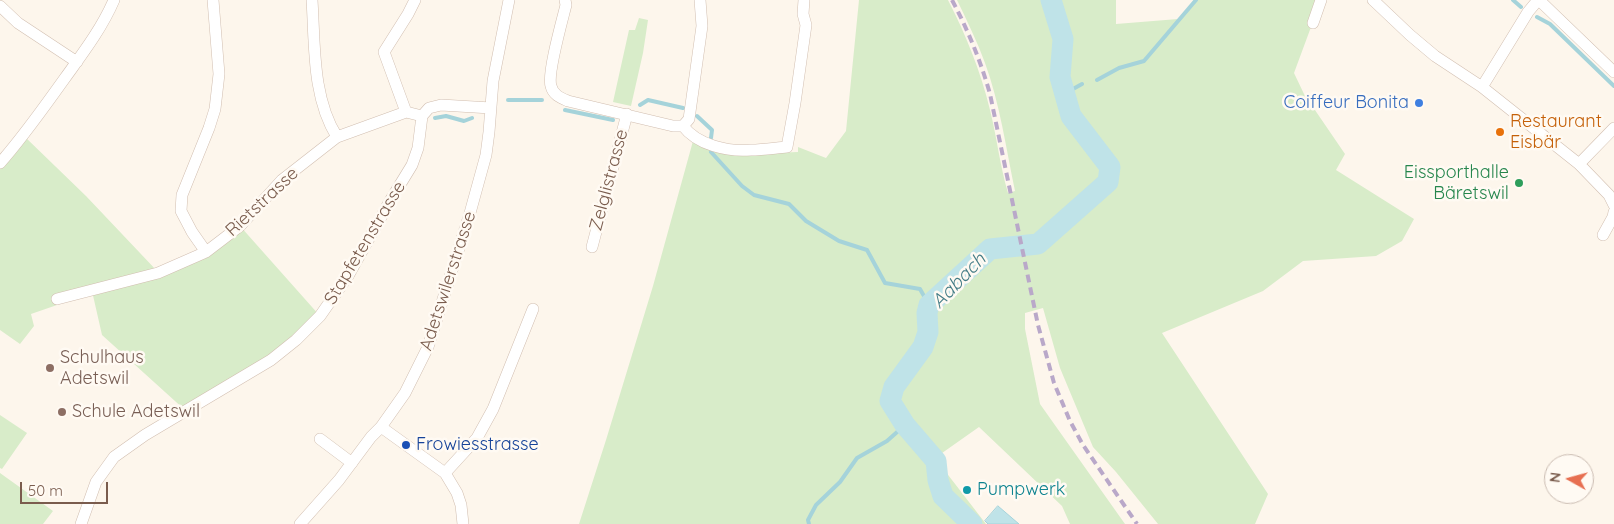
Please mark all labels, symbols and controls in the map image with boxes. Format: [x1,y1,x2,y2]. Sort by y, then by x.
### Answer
place label: Coiffeur Bonita [1283,92,1409,114]
marker: Coiffeur Bonita [1413,97,1425,109]
place label: Restaurant Eisbär [1510,111,1602,154]
marker: Restaurant Eisbär [1494,126,1506,138]
street label: Zelglistrasse [585,127,633,233]
place label: Eissporthalle Bäretswil [1404,162,1509,204]
street label: Rietstrasse [221,163,303,241]
marker: Eissporthalle Bäretswil [1513,177,1525,189]
street label: Stapfetenstrasse [320,178,410,308]
street label: Adetswilerstrasse [415,209,481,353]
water label: Aabach [927,249,991,313]
place label: Schulhaus Adetswil [60,347,144,389]
marker: Schulhaus Adetswil [44,362,56,374]
place label: Schule Adetswil [72,401,200,423]
marker: Schule Adetswil [56,406,68,418]
place label: Frowiesstrasse [416,434,539,456]
marker: Frowiesstrasse [400,439,412,451]
north arrow [1544,454,1594,504]
text: N [1546,471,1565,484]
scale bar [22,472,110,504]
place label: Pumpwerk [977,479,1065,501]
text: 50 m [28,481,63,500]
marker: Pumpwerk [961,484,973,496]

